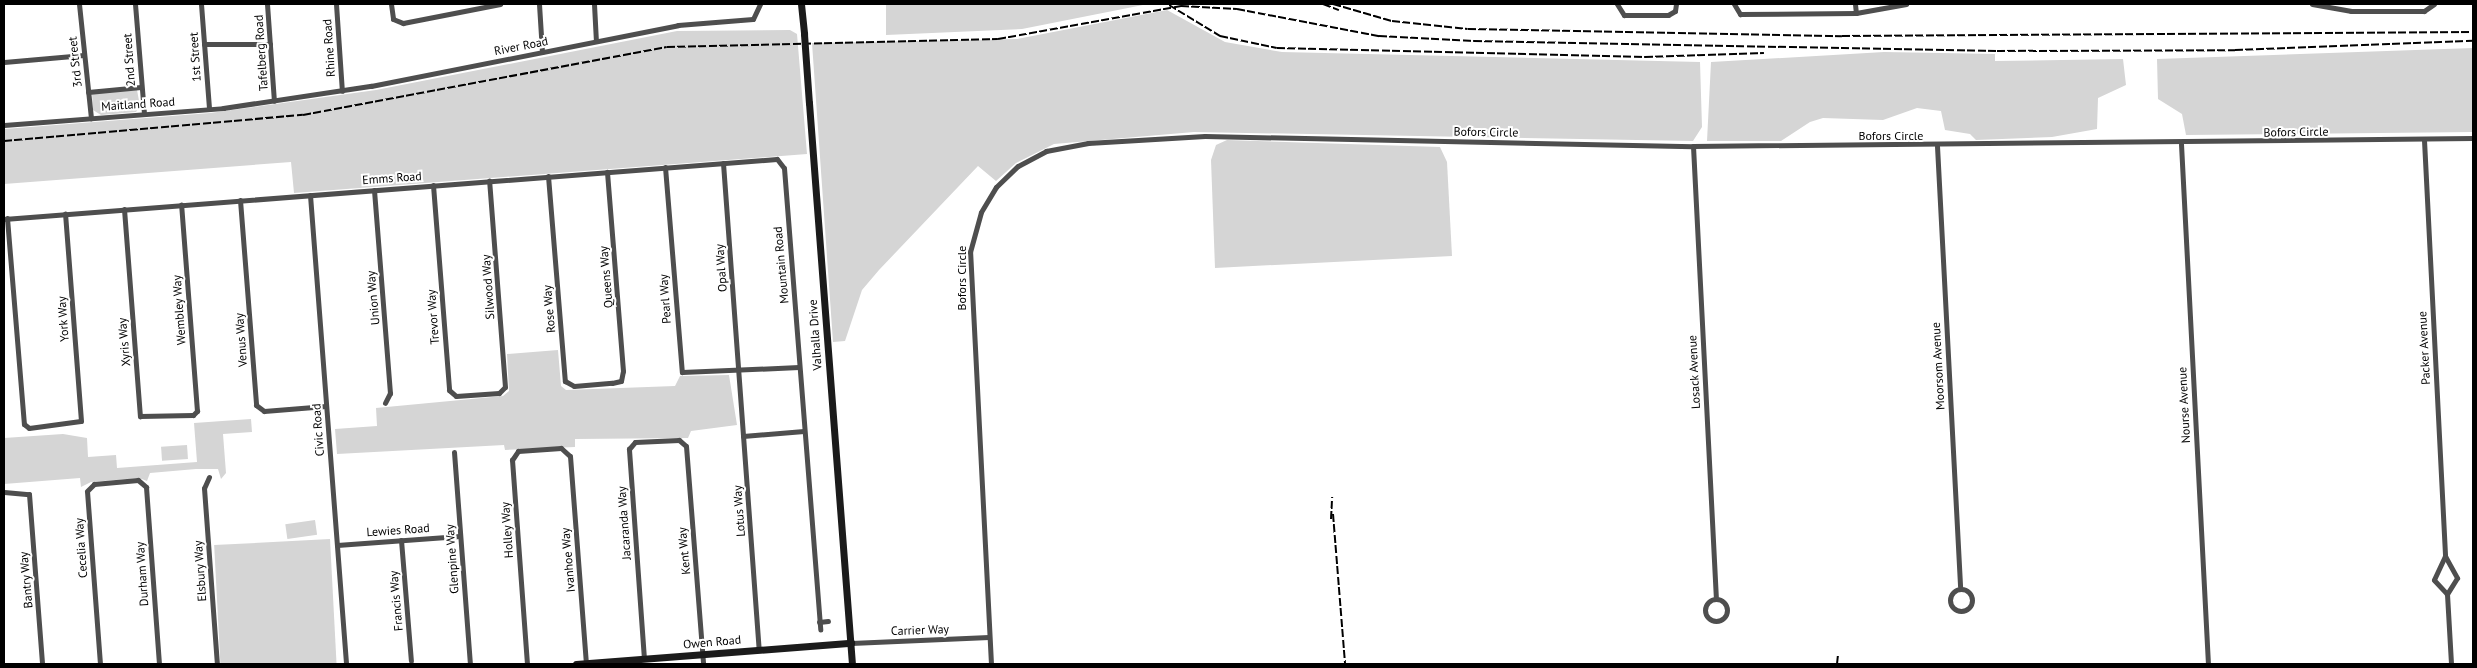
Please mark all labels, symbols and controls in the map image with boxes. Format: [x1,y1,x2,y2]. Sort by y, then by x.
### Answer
street label: Tafelberg Road [251,14,271,92]
street label: Rhine Road [320,18,338,78]
street label: 1st Street [186,32,204,82]
street label: 2nd Street [120,33,138,87]
street label: River Road [493,34,549,58]
street label: 3rd Street [65,36,85,88]
street label: Maitland Road [101,94,175,114]
street label: Bofors Circle [1453,124,1519,140]
street label: Bofors Circle [2263,124,2329,140]
street label: Bofors Circle [1859,129,1923,143]
street label: Emms Road [362,169,422,187]
street label: Mountain Road [770,226,792,304]
street label: Opal Way [712,243,730,293]
street label: Queens Way [596,245,616,309]
street label: Bofors Circle [955,246,969,310]
street label: Silwood Way [479,254,497,320]
street label: Union Way [363,270,383,326]
street label: Wembley Way [169,274,189,346]
street label: Pearl Way [656,274,674,324]
street label: Rose Way [540,284,558,334]
street label: Trevor Way [424,289,442,345]
street label: York Way [54,295,72,343]
street label: Valhalla Drive [805,299,825,371]
street label: Packer Avenue [2415,311,2433,385]
street label: Venus Way [232,312,250,368]
street label: Xyris Way [115,317,133,367]
street label: Moorsom Avenue [1928,322,1948,410]
street label: Losack Avenue [1685,334,1703,410]
street label: Nourse Avenue [2175,366,2193,444]
street label: Civic Road [309,403,327,457]
street label: Lotus Way [730,485,748,537]
street label: Jacaranda Way [614,486,634,560]
street label: Holley Way [498,501,516,559]
street label: Cecelia Way [72,517,90,579]
street label: Lewies Road [366,521,430,539]
street label: Glenpine Way [442,524,462,594]
street label: Ivanhoe Way [558,527,578,593]
street label: Kent Way [675,527,693,575]
street label: Elsbury Way [191,540,209,602]
street label: Durham Way [133,541,151,607]
street label: Bantry Way [16,551,36,609]
street label: Francis Way [386,570,406,632]
street label: Carrier Way [891,622,949,638]
street label: Owen Road [682,632,742,652]

